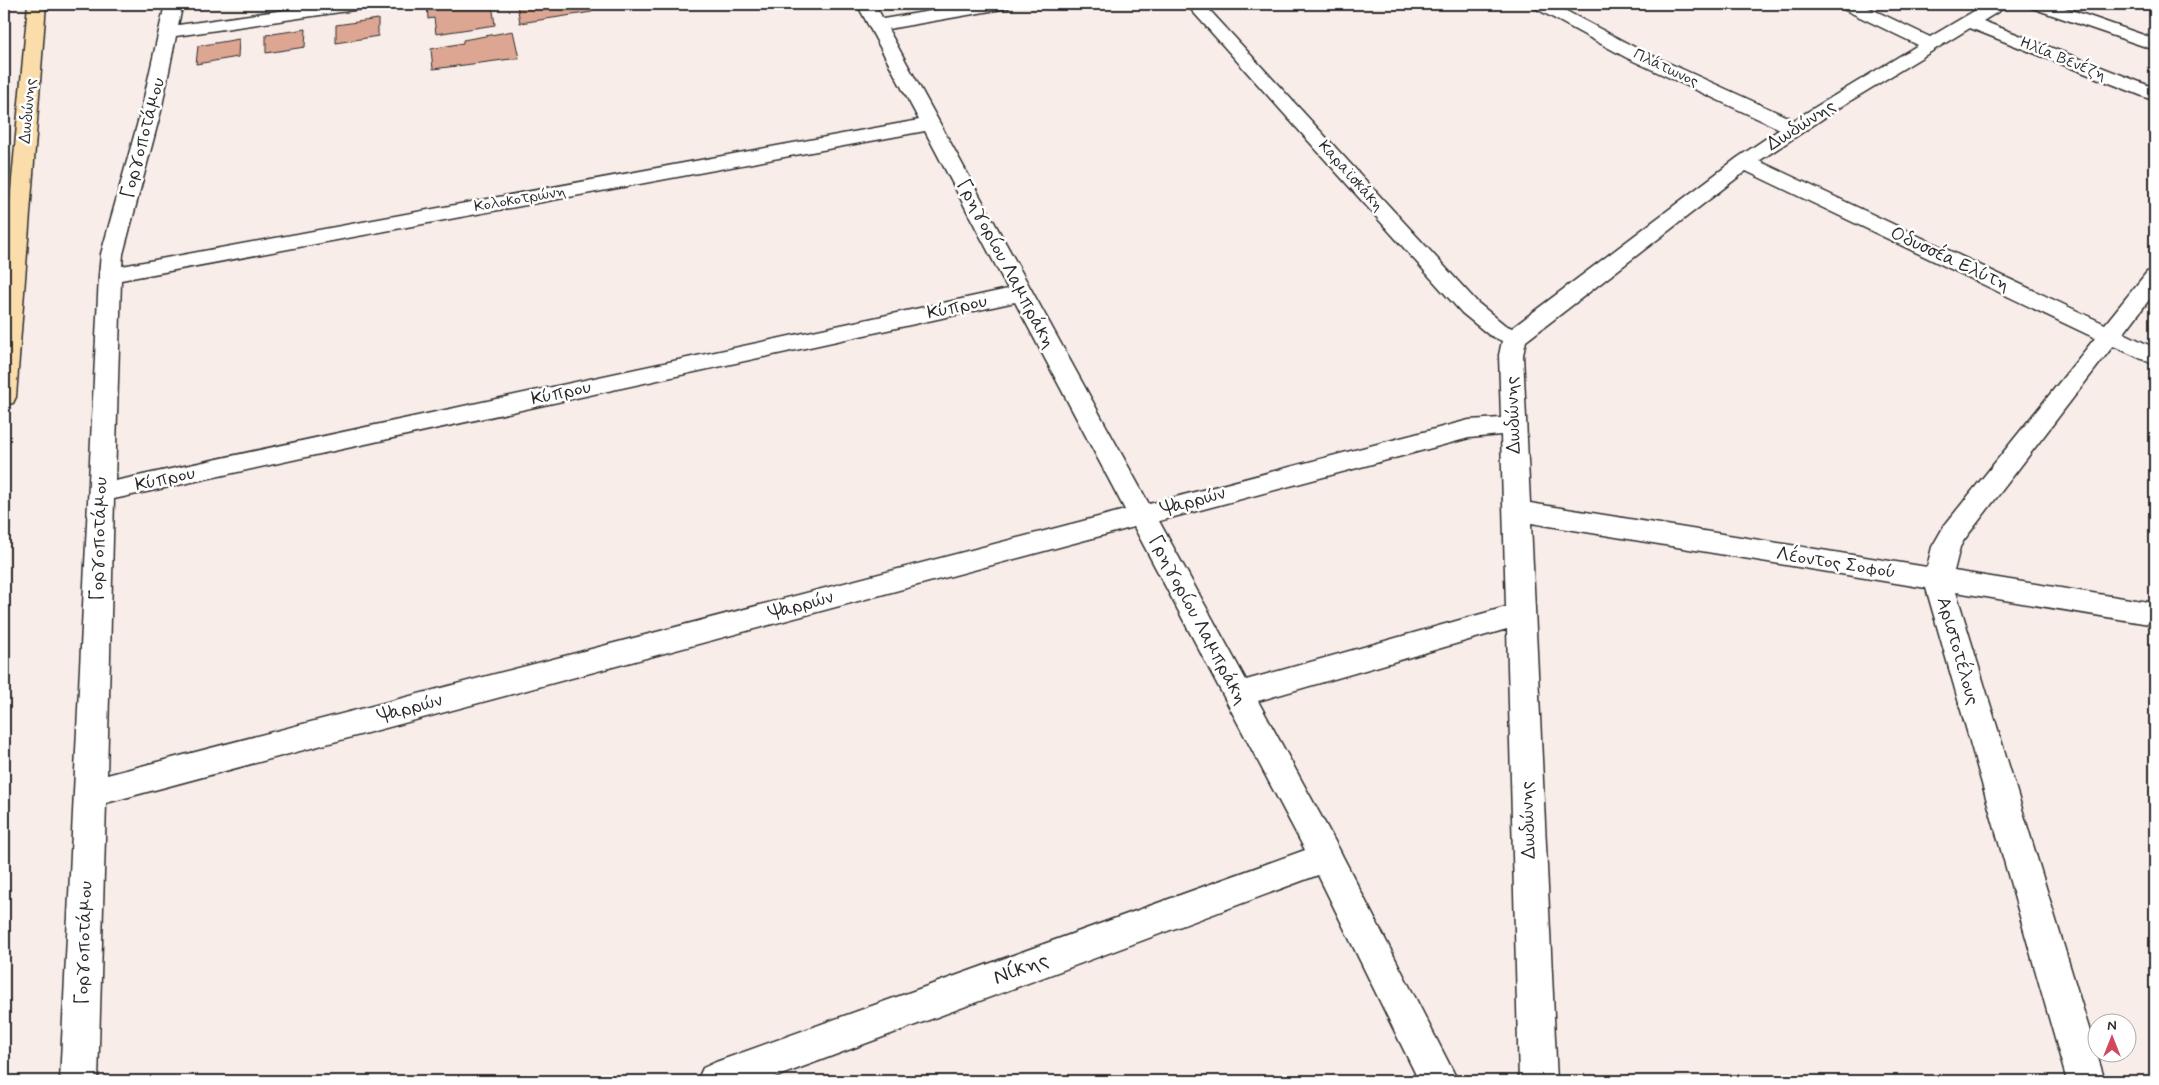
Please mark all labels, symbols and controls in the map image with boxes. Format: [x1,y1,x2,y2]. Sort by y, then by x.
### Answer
street label: Ηλία Βενέζη [2017,31,2110,86]
street label: Πλάτωνος [1630,44,1702,92]
street label: Γοργοποτάμου [115,75,171,201]
street label: Δωδώνης [15,77,41,145]
street label: Δωδώνης [1761,93,1841,157]
street label: Καραϊσκάκη [1313,136,1389,216]
street label: Γρηγορίου Λαμπράκη [951,175,1061,353]
street label: Κολοκοτρώνη [472,181,568,217]
street label: Οδυσσέα Ελύτη [1886,220,2014,298]
street label: Κύπρου [925,288,989,326]
street label: Κύπρου [529,374,593,412]
street label: Δωδώνης [1499,376,1527,454]
street label: Κύπρου [133,460,197,498]
street label: Γοργοποτάμου [84,477,114,601]
street label: Ψαρρών [1157,480,1228,522]
street label: Γρηγορίου Λαμπράκη [1143,531,1253,709]
street label: Λέοντος Σοφού [1775,541,1897,585]
street label: Ψαρρών [765,584,836,626]
street label: Αριστοτέλους [1931,594,1985,708]
street label: Ψαρρών [374,687,445,729]
street label: Δωδώνης [1514,781,1542,859]
street label: Γοργοποτάμου [69,881,99,1005]
street label: Νίκης [989,946,1053,992]
north arrow [2086,1012,2136,1062]
text: N [2107,1017,2117,1035]

